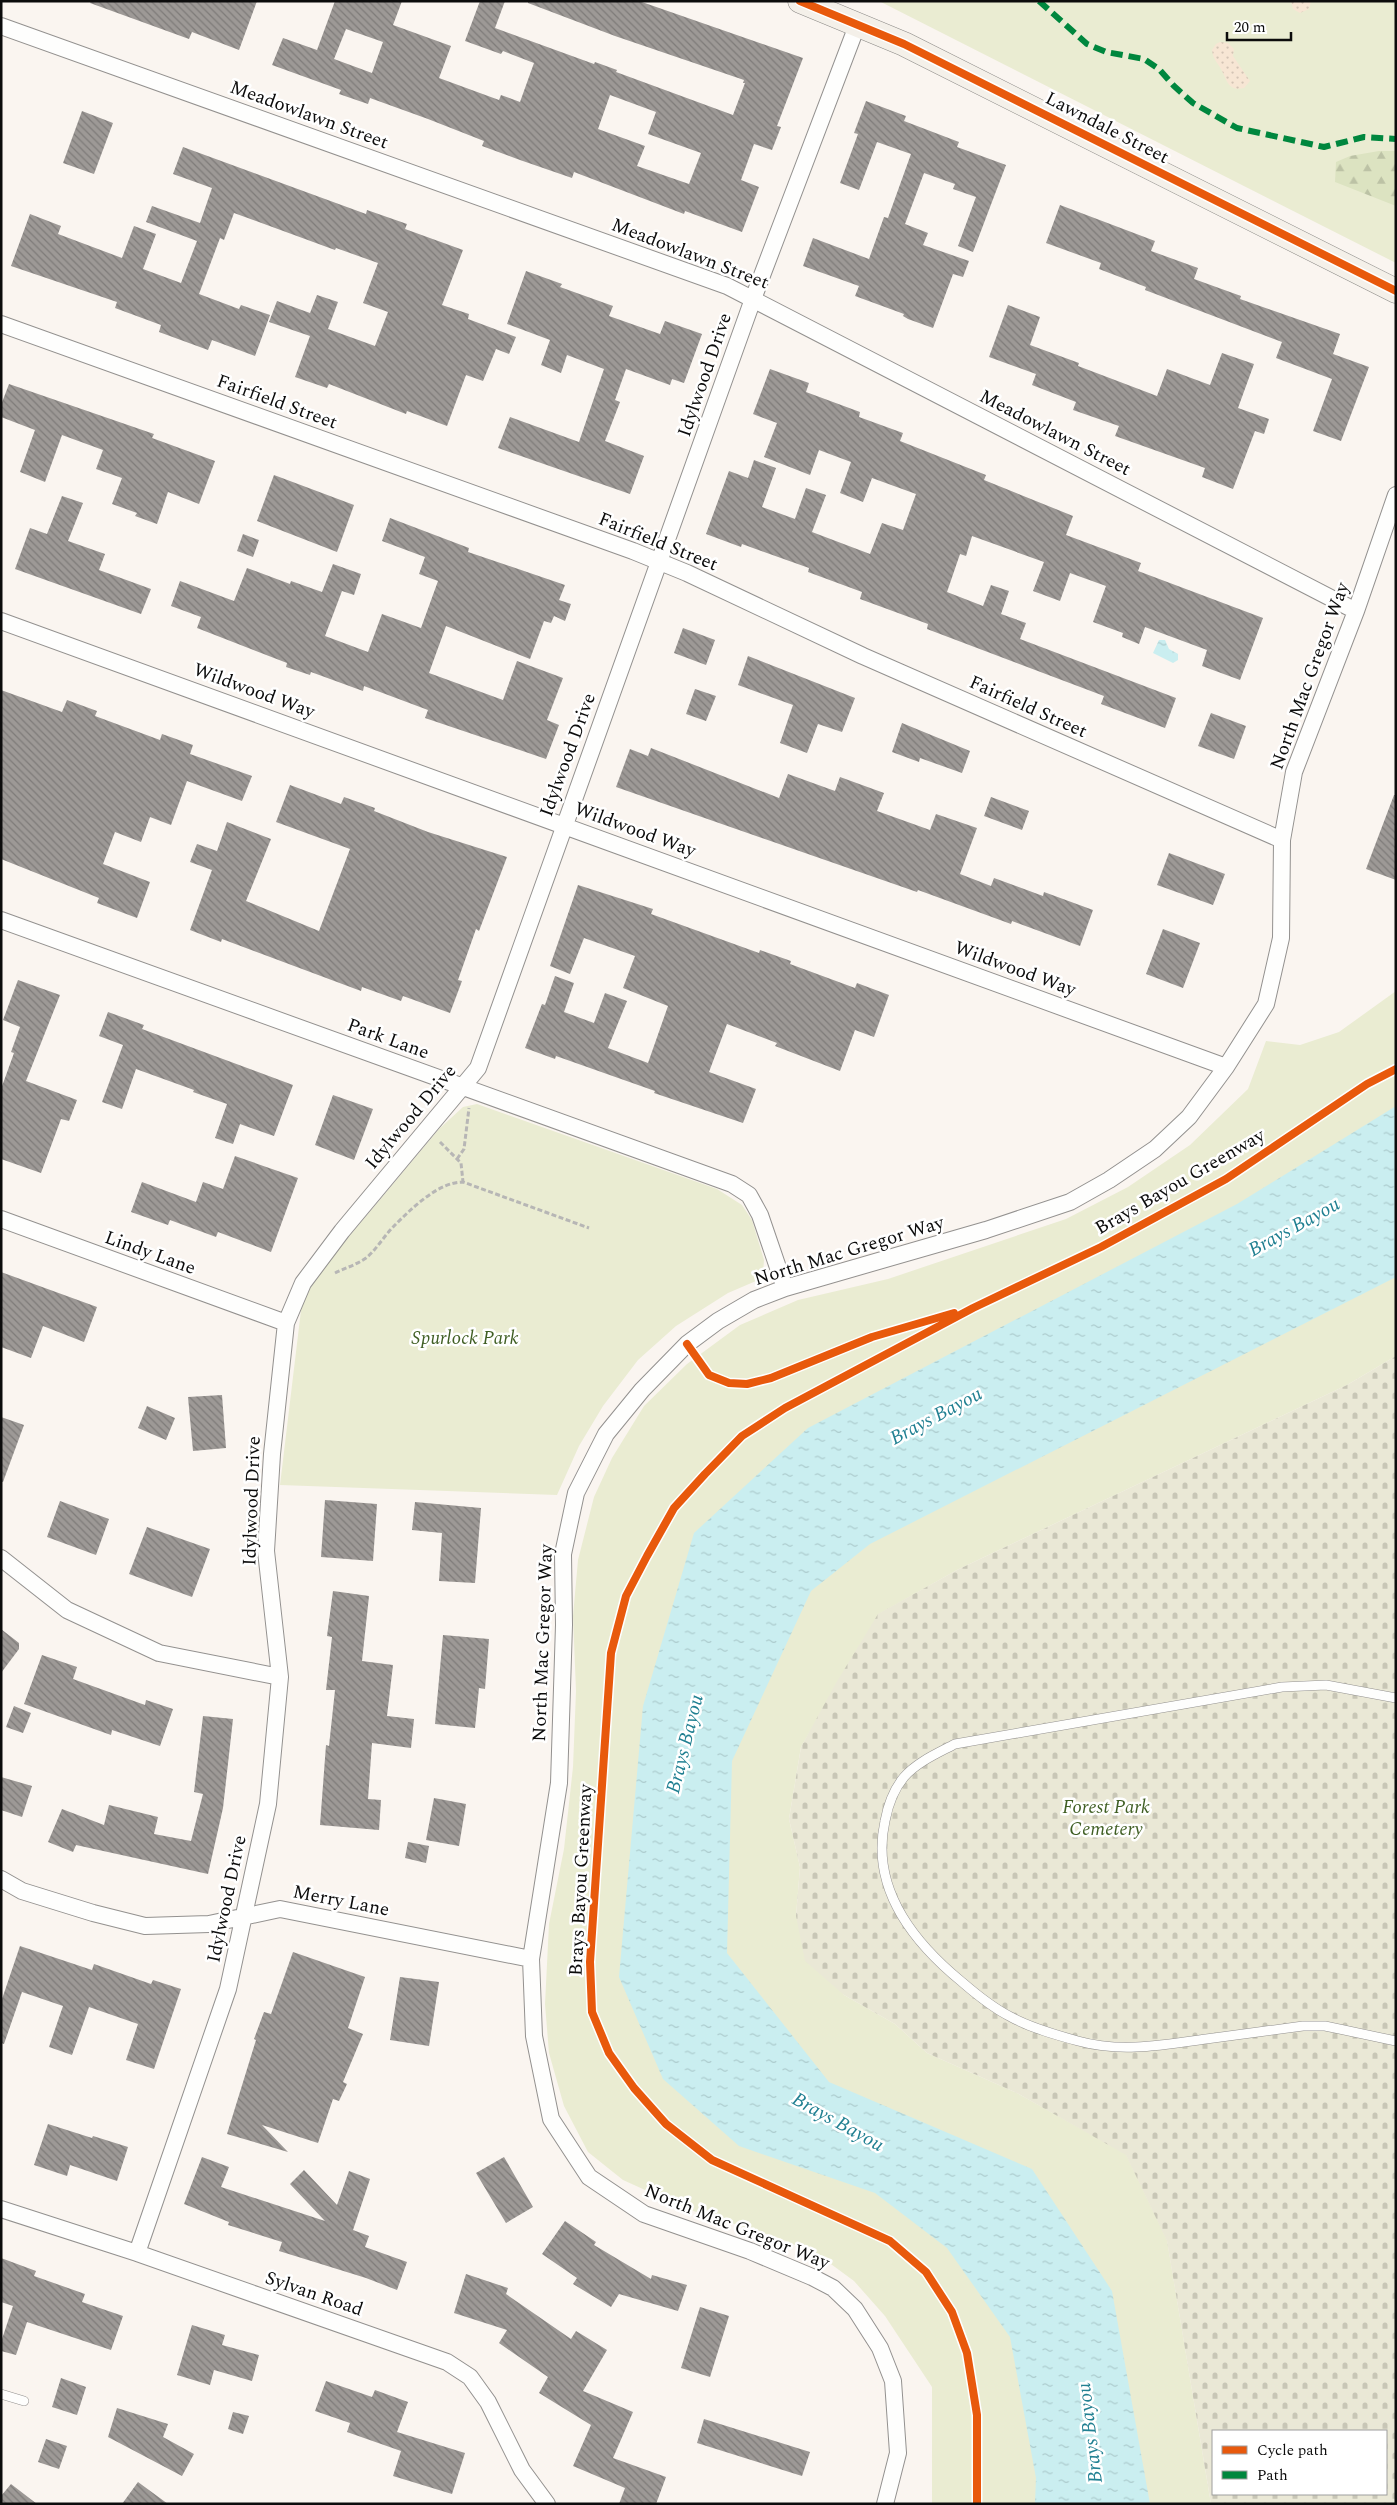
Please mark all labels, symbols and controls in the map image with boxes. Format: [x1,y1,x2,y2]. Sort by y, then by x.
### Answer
scale bar [1227,10,1291,42]
text: 20 m [1234,16,1266,39]
street label: Meadowlawn Street [226,73,393,157]
street label: Lawndale Street [1040,84,1174,172]
street label: Meadowlawn Street [607,211,773,298]
street label: Idylwood Drive [670,309,740,441]
street label: Fairfield Street [213,367,342,437]
street label: Meadowlawn Street [974,382,1136,484]
street label: Fairfield Street [594,505,722,579]
street label: North Mac Gregor Way [1263,577,1358,774]
street label: Wildwood Way [189,656,320,727]
street label: Fairfield Street [964,668,1092,746]
street label: Idylwood Drive [532,689,604,821]
street label: Wildwood Way [570,795,701,866]
street label: Wildwood Way [950,934,1081,1005]
street label: Park Lane [343,1011,433,1067]
street label: Idylwood Drive [358,1058,464,1176]
street label: Brays Bayou Greenway [1090,1121,1271,1243]
water label: Brays Bayou [1242,1189,1346,1265]
street label: North Mac Gregor Way [750,1208,949,1294]
street label: Lindy Lane [100,1223,200,1283]
park label: Spurlock Park [411,1324,519,1353]
water label: Brays Bayou [884,1379,988,1453]
street label: Idylwood Drive [235,1436,269,1566]
street label: North Mac Gregor Way [525,1543,561,1742]
water label: Brays Bayou [658,1691,712,1797]
street label: Brays Bayou Greenway [561,1782,601,1977]
park label: Forest Park Cemetery [1062,1793,1150,1844]
street label: Idylwood Drive [199,1833,255,1965]
street label: Merry Lane [290,1877,392,1925]
water label: Brays Bayou [786,2084,890,2160]
street label: North Mac Gregor Way [640,2177,835,2278]
street label: Sylvan Road [261,2264,367,2324]
water label: Brays Bayou [1069,2380,1111,2485]
legend [1212,2430,1387,2495]
text: Cycle path [1257,2439,1328,2462]
text: Path [1257,2464,1288,2487]

